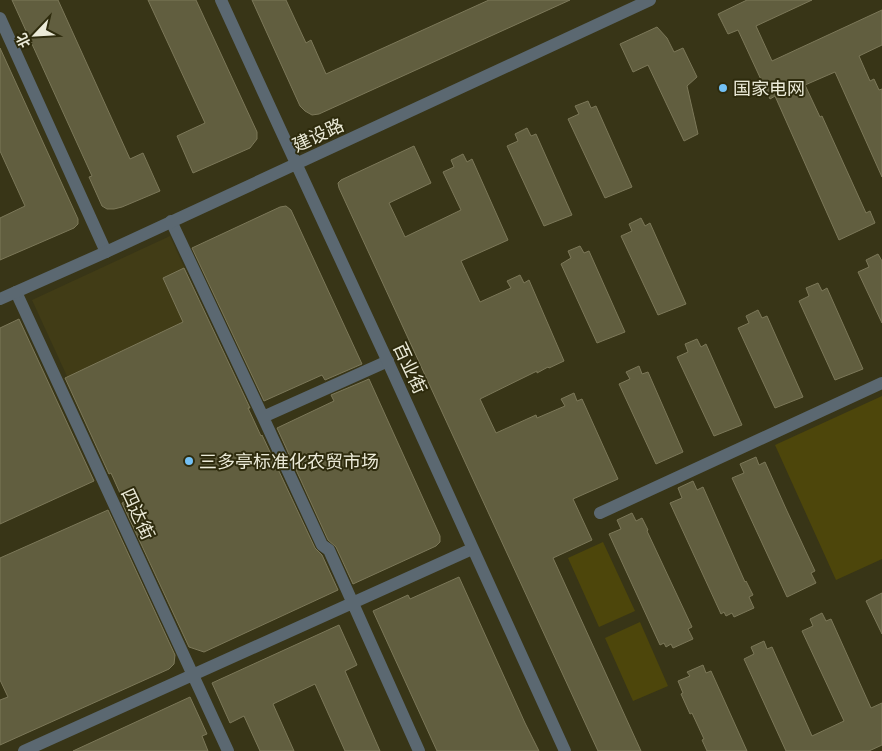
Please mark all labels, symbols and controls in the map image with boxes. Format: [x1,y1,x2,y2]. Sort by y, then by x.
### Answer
north arrow [10,10,60,60]
text: 北 [10,30,35,51]
place label: 国家电网 [733,75,805,102]
marker: 国家电网 [717,82,729,94]
street label: 建设路 [288,111,348,159]
street label: 百业街 [386,338,434,398]
place label: 三多亭标准化农贸市场 [199,448,379,475]
marker: 三多亭标准化农贸市场 [183,455,195,467]
street label: 四达街 [114,484,162,544]

